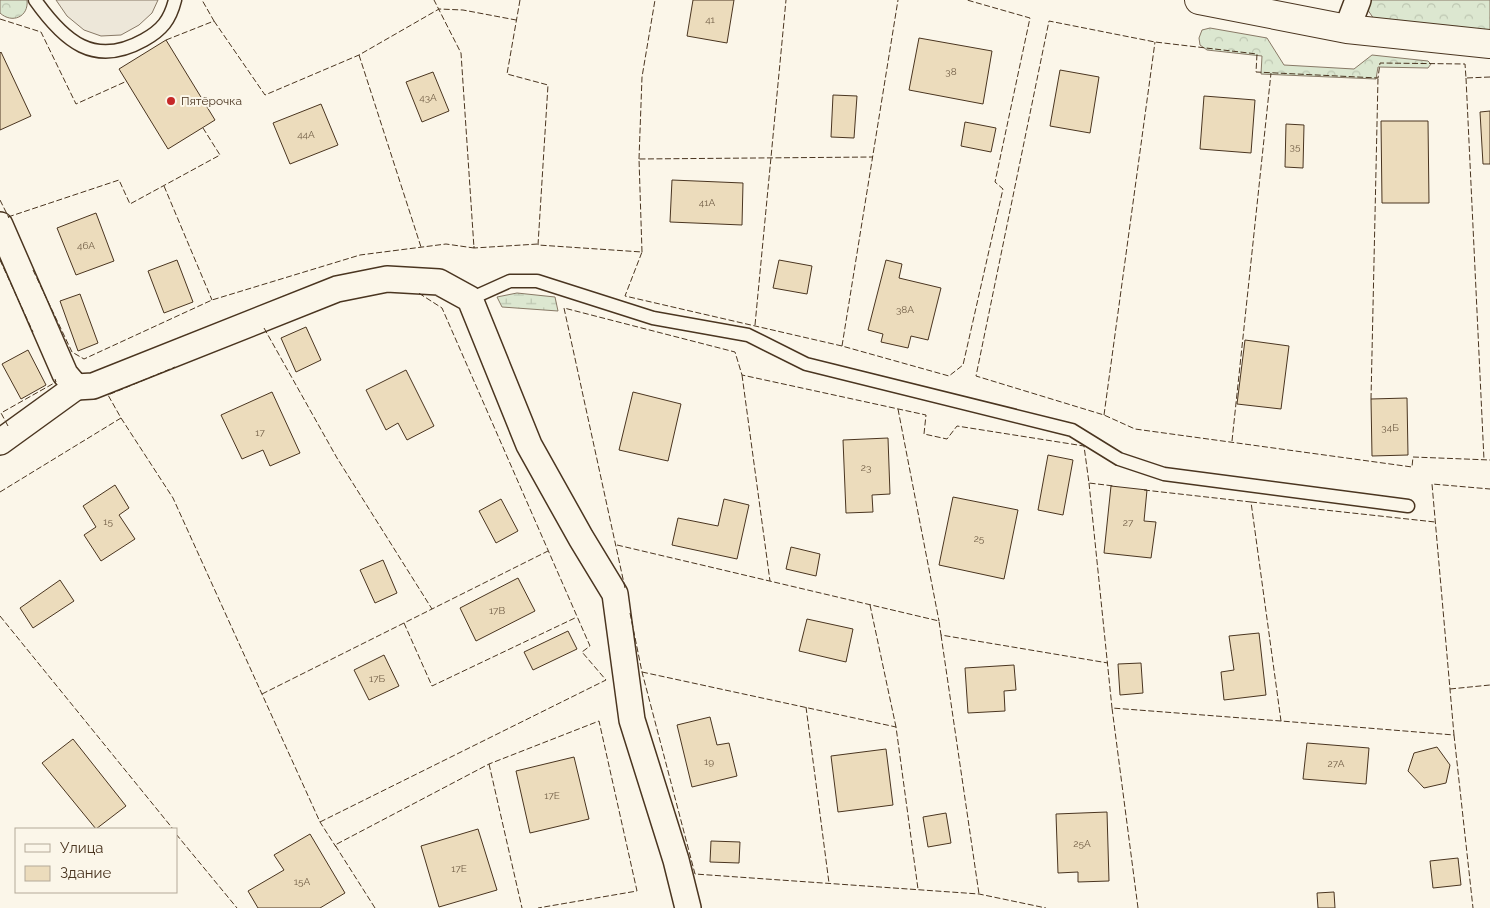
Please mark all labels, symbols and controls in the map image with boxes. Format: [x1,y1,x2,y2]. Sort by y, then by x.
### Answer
house number: 41 [705,14,716,25]
house number: 38 [945,66,957,77]
house number: 43А [419,92,437,103]
place label: Пятёрочка [181,94,242,108]
marker: Пятёрочка [165,95,177,107]
house number: 44А [297,129,315,140]
house number: 35 [1290,141,1301,152]
house number: 41А [699,197,715,208]
house number: 46А [77,240,95,251]
house number: 38А [896,304,914,315]
house number: 34Б [1381,422,1399,433]
house number: 17 [255,427,265,438]
house number: 23 [861,462,871,473]
house number: 15 [103,516,113,527]
house number: 27 [1123,517,1134,528]
house number: 25 [974,533,985,544]
house number: 17В [489,605,505,616]
house number: 17Б [369,673,386,684]
house number: 19 [704,756,714,767]
house number: 27А [1328,758,1345,769]
house number: 17Е [544,790,560,801]
legend [15,828,178,893]
house number: 25А [1073,838,1091,849]
text: Улица [60,839,104,857]
house number: 17Е [451,863,467,874]
text: Здание [60,864,112,882]
house number: 15А [294,876,310,887]

